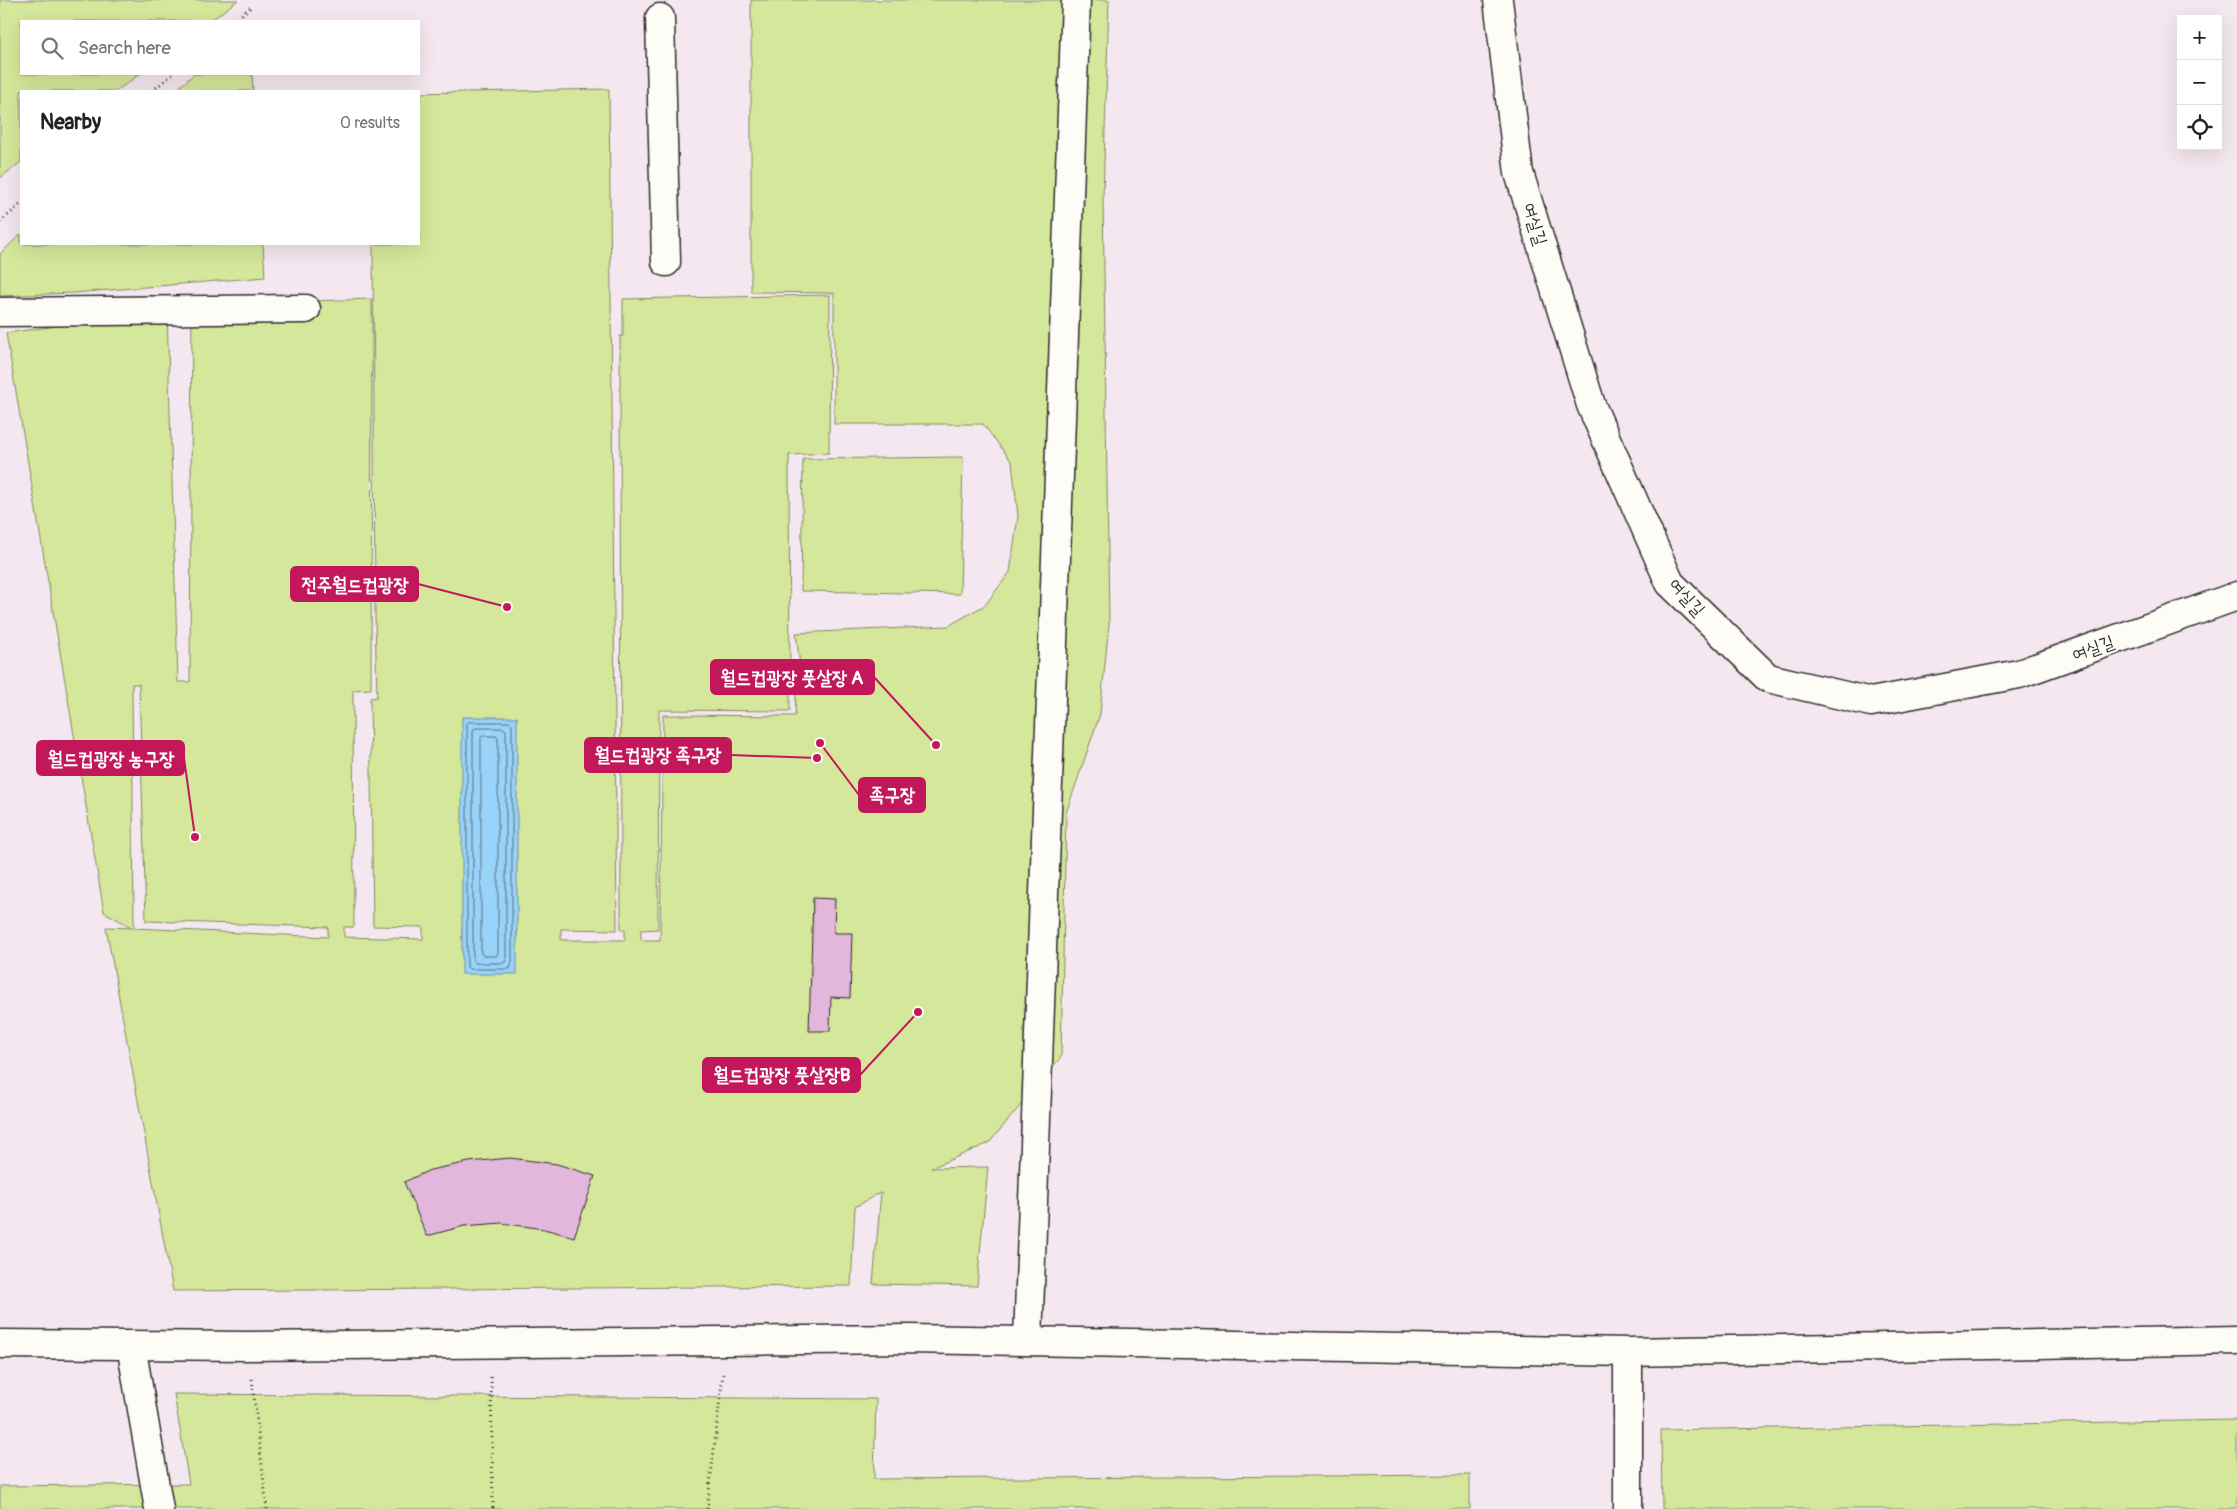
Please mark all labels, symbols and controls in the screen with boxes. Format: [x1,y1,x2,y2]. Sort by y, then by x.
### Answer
map controls [2177,15,2222,150]
button: + [2177,15,2222,60]
search box [20,20,420,75]
icon: search [38,34,66,62]
text: Search here [78,36,171,60]
button: − [2177,60,2222,105]
button: locate [2177,105,2222,150]
text: Nearby [40,109,101,136]
text: 0 results [340,113,400,133]
street label: 여실길 [1517,200,1552,249]
callout: 전주월드컵광장 [291,567,418,601]
text: 전주월드컵광장 [301,573,409,597]
street label: 여실길 [1664,573,1710,622]
street label: 여실길 [2069,630,2118,667]
callout: 월드컵광장 풋살장 A [711,660,874,694]
text: 월드컵광장 풋살장 A [721,666,864,690]
callout: 월드컵광장 족구장 [585,738,731,772]
callout: 월드컵광장 농구장 [37,741,184,775]
text: 월드컵광장 족구장 [595,743,722,767]
text: 월드컵광장 농구장 [48,747,175,771]
callout: 족구장 [859,778,925,812]
text: 족구장 [869,783,916,807]
callout: 월드컵광장 풋살장B [703,1058,860,1092]
text: 월드컵광장 풋살장B [713,1063,851,1087]

